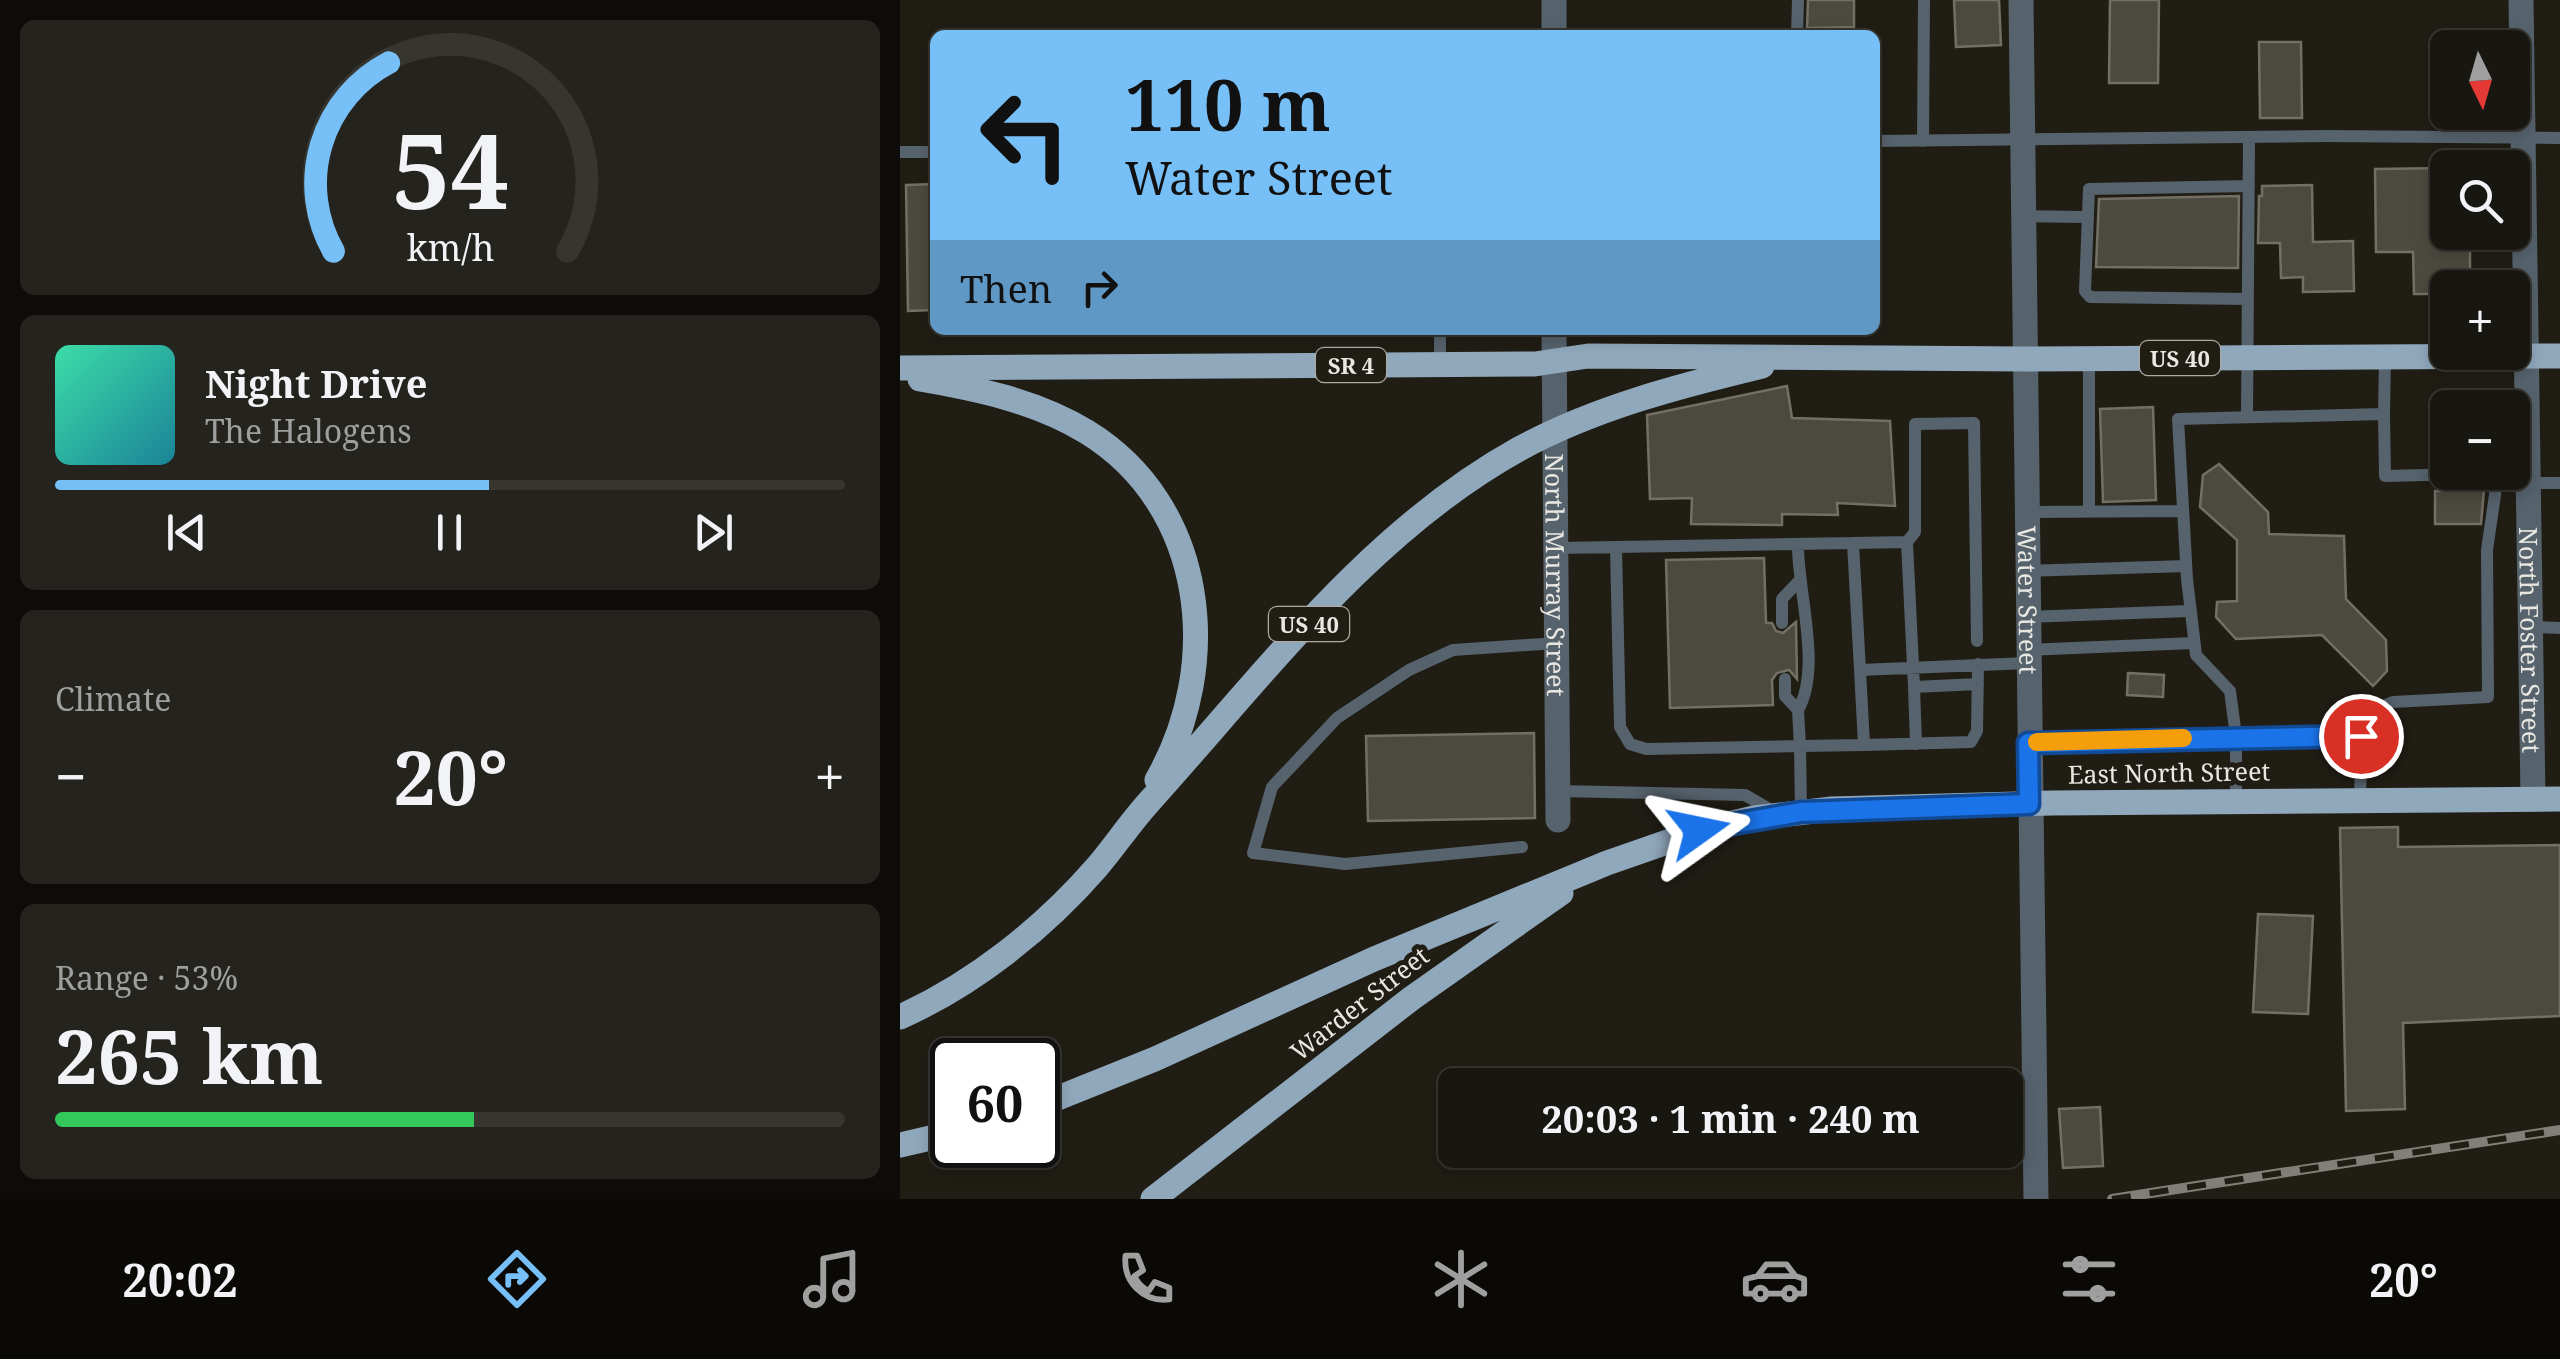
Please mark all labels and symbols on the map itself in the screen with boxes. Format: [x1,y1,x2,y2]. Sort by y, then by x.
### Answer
north arrow [2430,30,2530,130]
road number: US 40 [2140,341,2220,375]
road number: SR 4 [1316,348,1386,382]
street label: North Murray Street [1538,453,1574,697]
street label: Water Street [2011,525,2046,675]
street label: North Foster Street [2512,527,2549,754]
road number: US 40 [1269,607,1349,641]
pin [2319,694,2404,779]
street label: East North Street [2068,753,2271,791]
position arrow [1647,778,1751,882]
street label: Warder Street [1283,938,1435,1068]
speed limit sign: 60 [930,1038,1060,1168]

